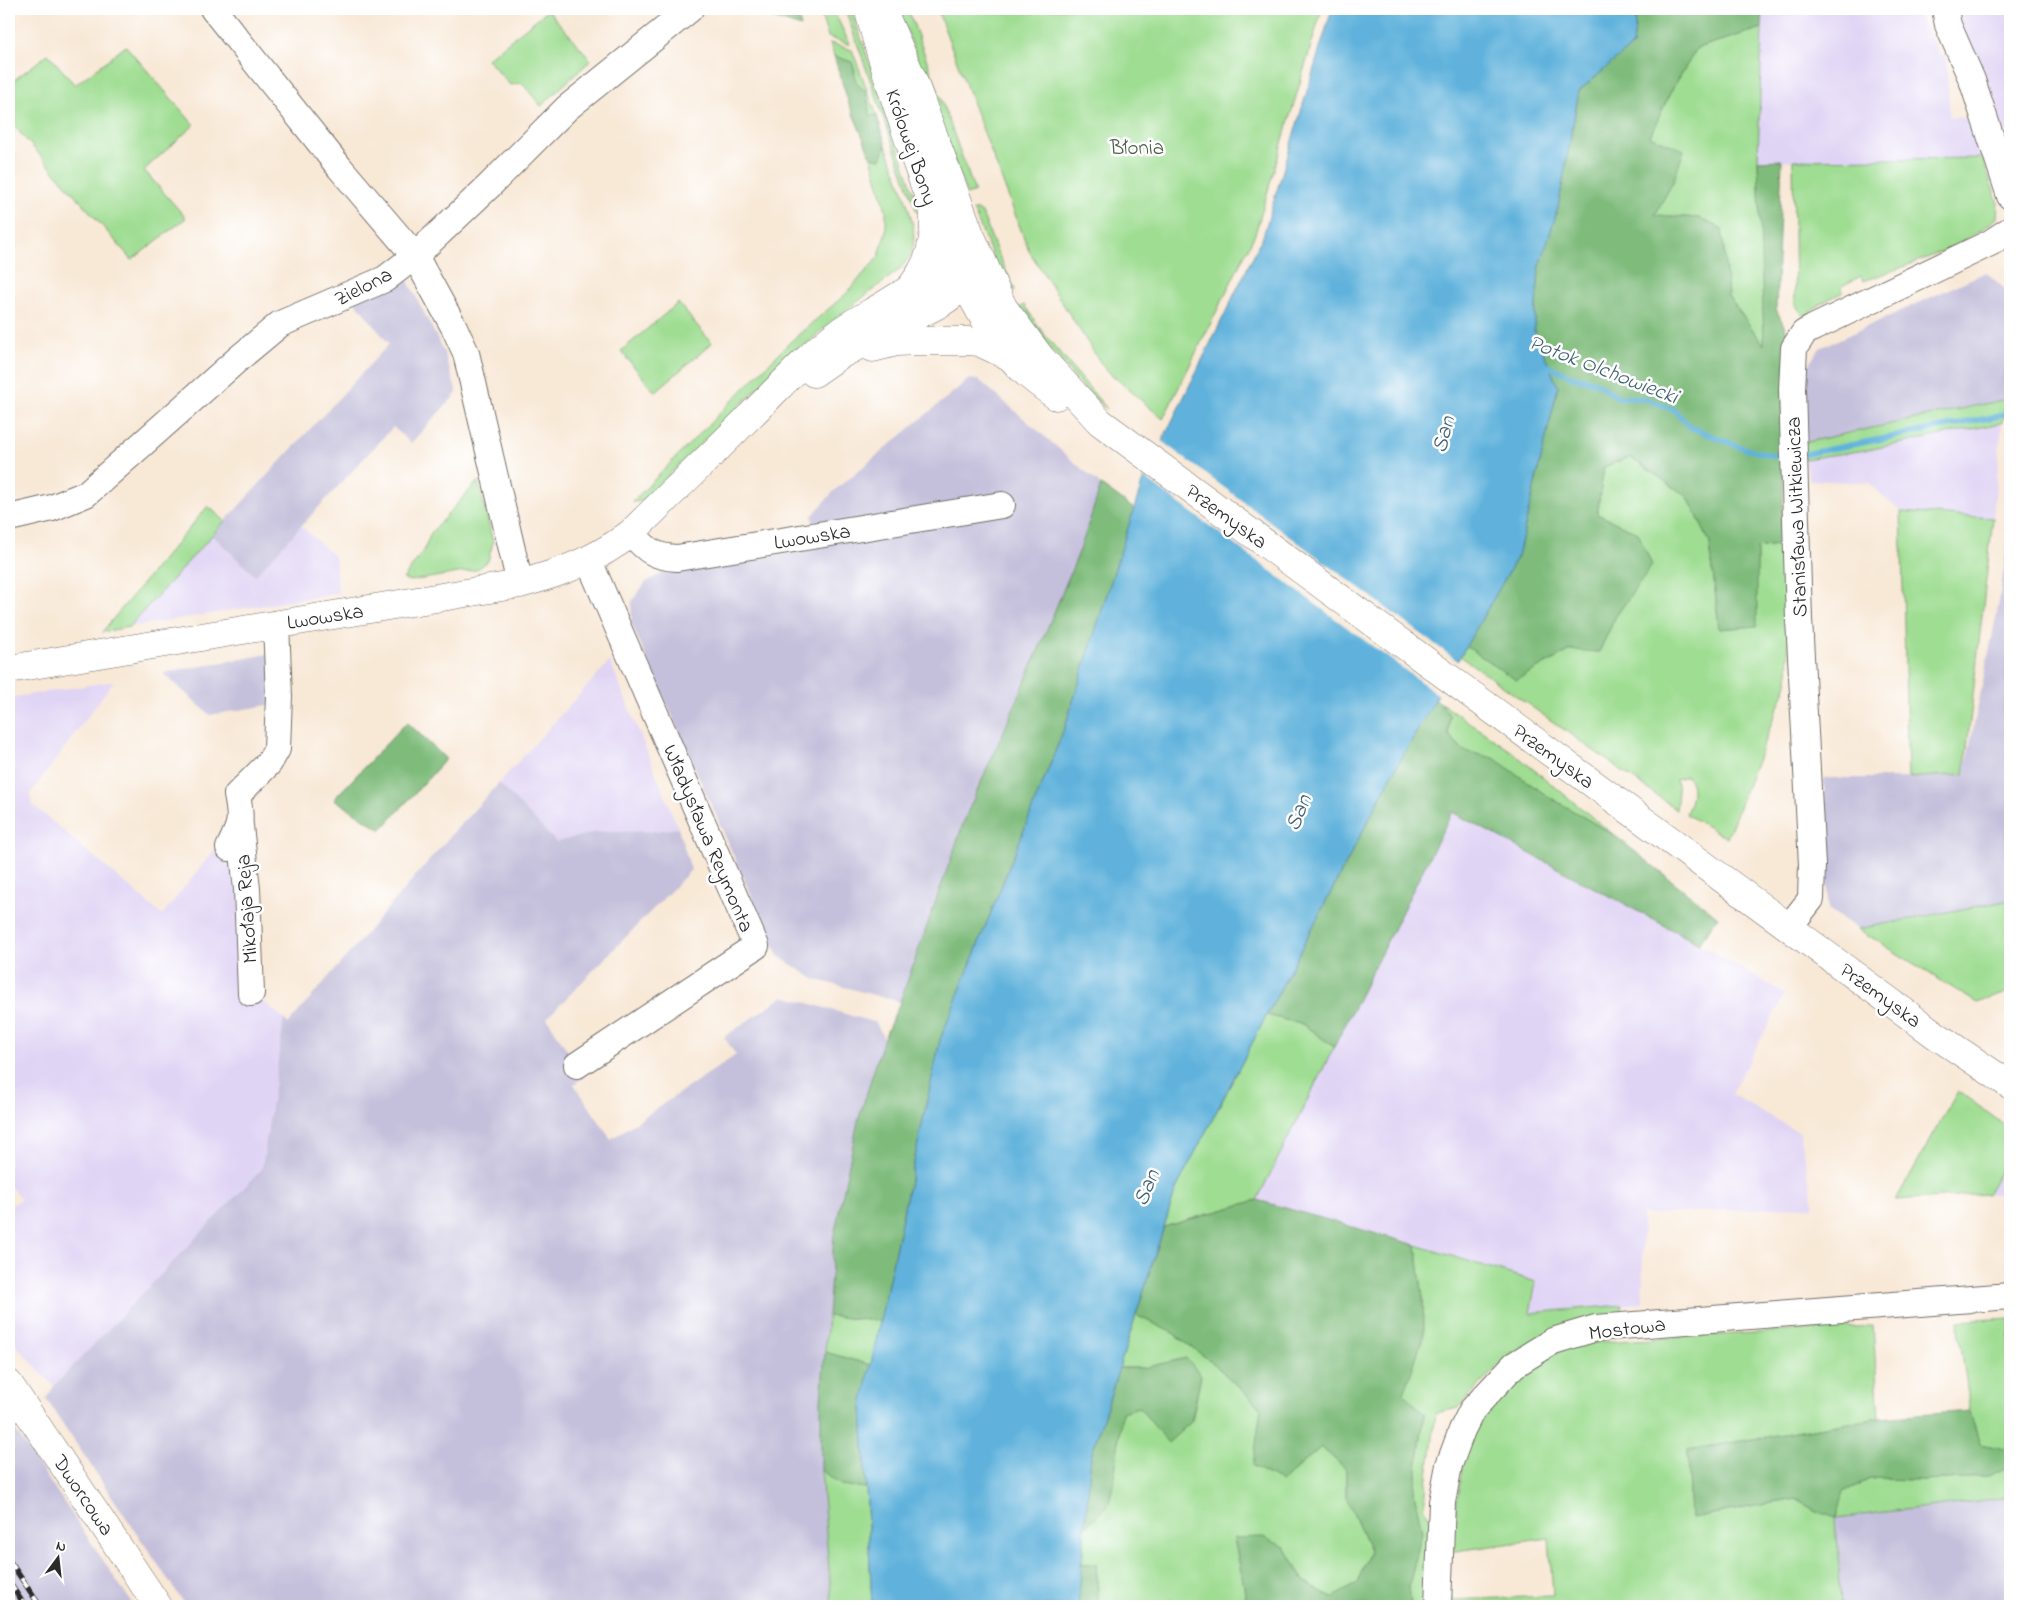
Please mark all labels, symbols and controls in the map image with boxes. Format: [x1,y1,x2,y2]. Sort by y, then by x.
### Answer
street label: Królowej Bony [874,85,944,210]
park label: Błonia [1109,134,1164,164]
street label: Zielona [330,261,398,315]
water label: Potok Olchowiecki [1524,328,1684,415]
water label: San [1425,412,1465,457]
street label: Stanisława Witkiewicza [1780,416,1816,618]
street label: Przemyska [1177,478,1273,559]
street label: Lwowska [772,517,853,559]
street label: Lwowska [285,597,366,639]
street label: Przemyska [1504,718,1600,799]
street label: Władysława Reymonta [652,740,760,938]
water label: San [1278,789,1322,836]
street label: Mikołaja Reja [229,853,267,965]
street label: Przemyska [1831,957,1927,1038]
water label: San [1126,1164,1170,1211]
street label: Mostowa [1587,1310,1668,1350]
street label: Dworcowa [44,1449,120,1543]
north arrow [32,1532,82,1582]
text: N [54,1536,68,1558]

